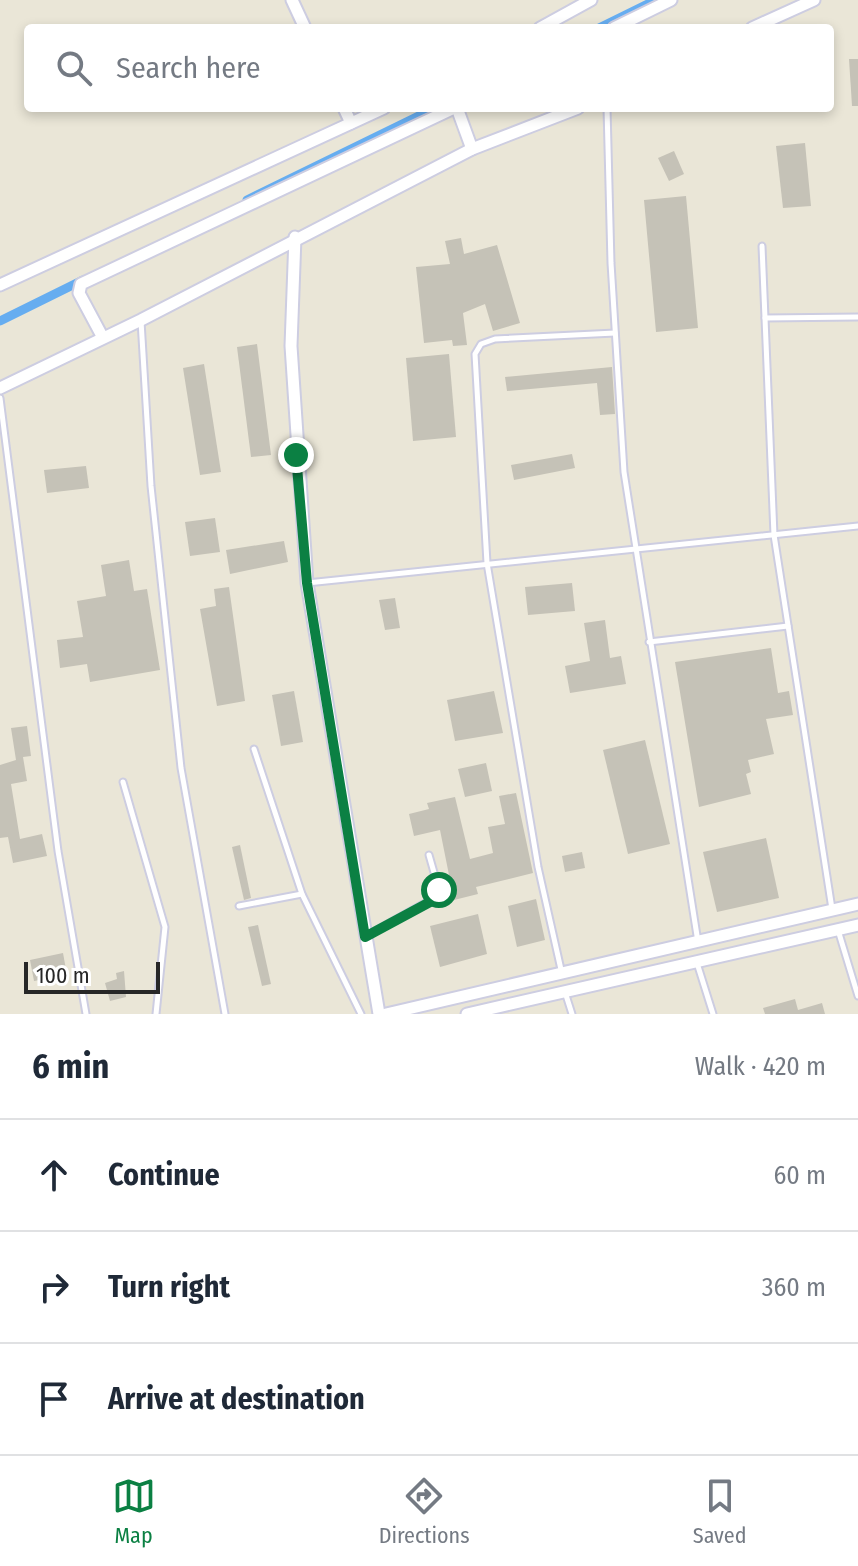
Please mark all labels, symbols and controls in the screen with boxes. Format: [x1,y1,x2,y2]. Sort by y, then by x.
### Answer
search box [24,24,834,112]
icon: search [52,46,96,90]
text: Search here [116,50,261,86]
route end [278,437,314,473]
route start [421,872,457,908]
scale bar [24,958,160,994]
text: 100 m [36,962,90,989]
text: 6 min [32,1046,109,1087]
text: Walk · 420 m [695,1051,826,1082]
icon: ahead [32,1153,76,1197]
text: Continue [108,1157,220,1193]
text: 60 m [773,1160,826,1191]
icon: right [32,1265,76,1309]
text: Turn right [108,1269,230,1305]
text: 360 m [762,1272,826,1303]
icon: arrive [32,1377,76,1421]
text: Arrive at destination [108,1381,365,1417]
tab: Map [112,1474,156,1549]
tab: Directions [379,1474,470,1549]
tab: Saved [693,1474,746,1549]

